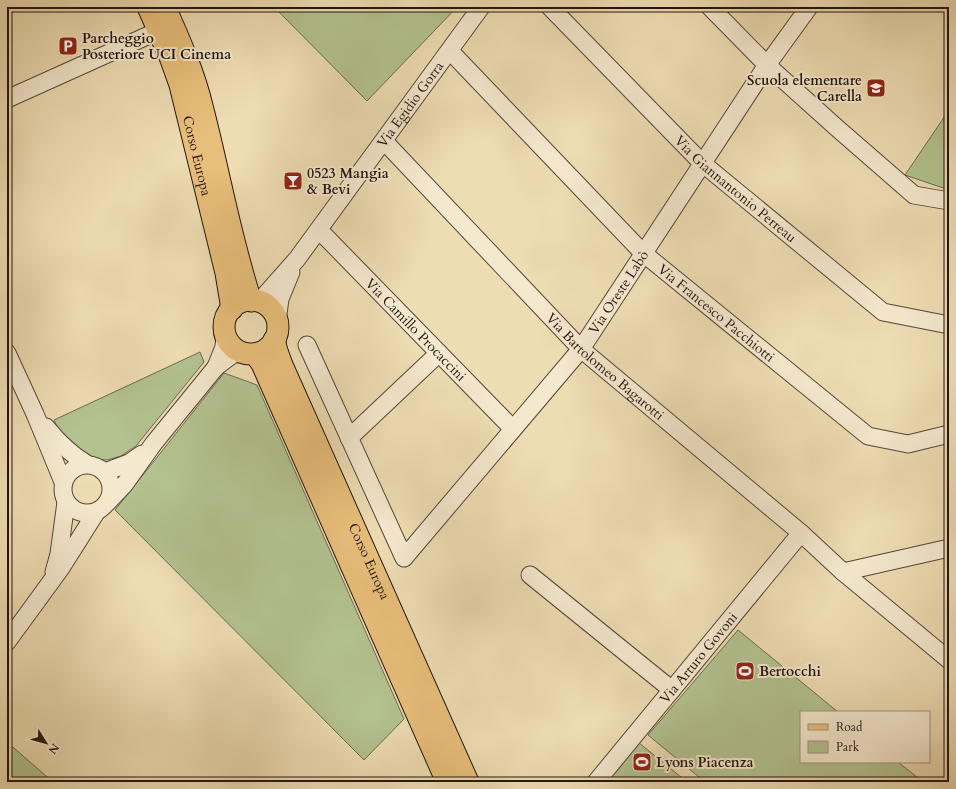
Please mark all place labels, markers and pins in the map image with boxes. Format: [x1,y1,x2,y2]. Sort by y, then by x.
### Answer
place label: Parcheggio Posteriore UCI Cinema [82,29,231,64]
parking icon: Parcheggio Posteriore UCI Cinema [57,35,79,57]
place label: Scuola elementare Carella [747,71,862,106]
school or university icon: Scuola elementare Carella [865,77,887,99]
place label: 0523 Mangia & Bevi [307,164,389,199]
bar icon: 0523 Mangia & Bevi [282,170,304,192]
sports icon: Bertocchi [734,660,756,682]
place label: Bertocchi [759,662,821,681]
sports icon: Lyons Piacenza [631,751,653,773]
place label: Lyons Piacenza [656,753,753,772]

